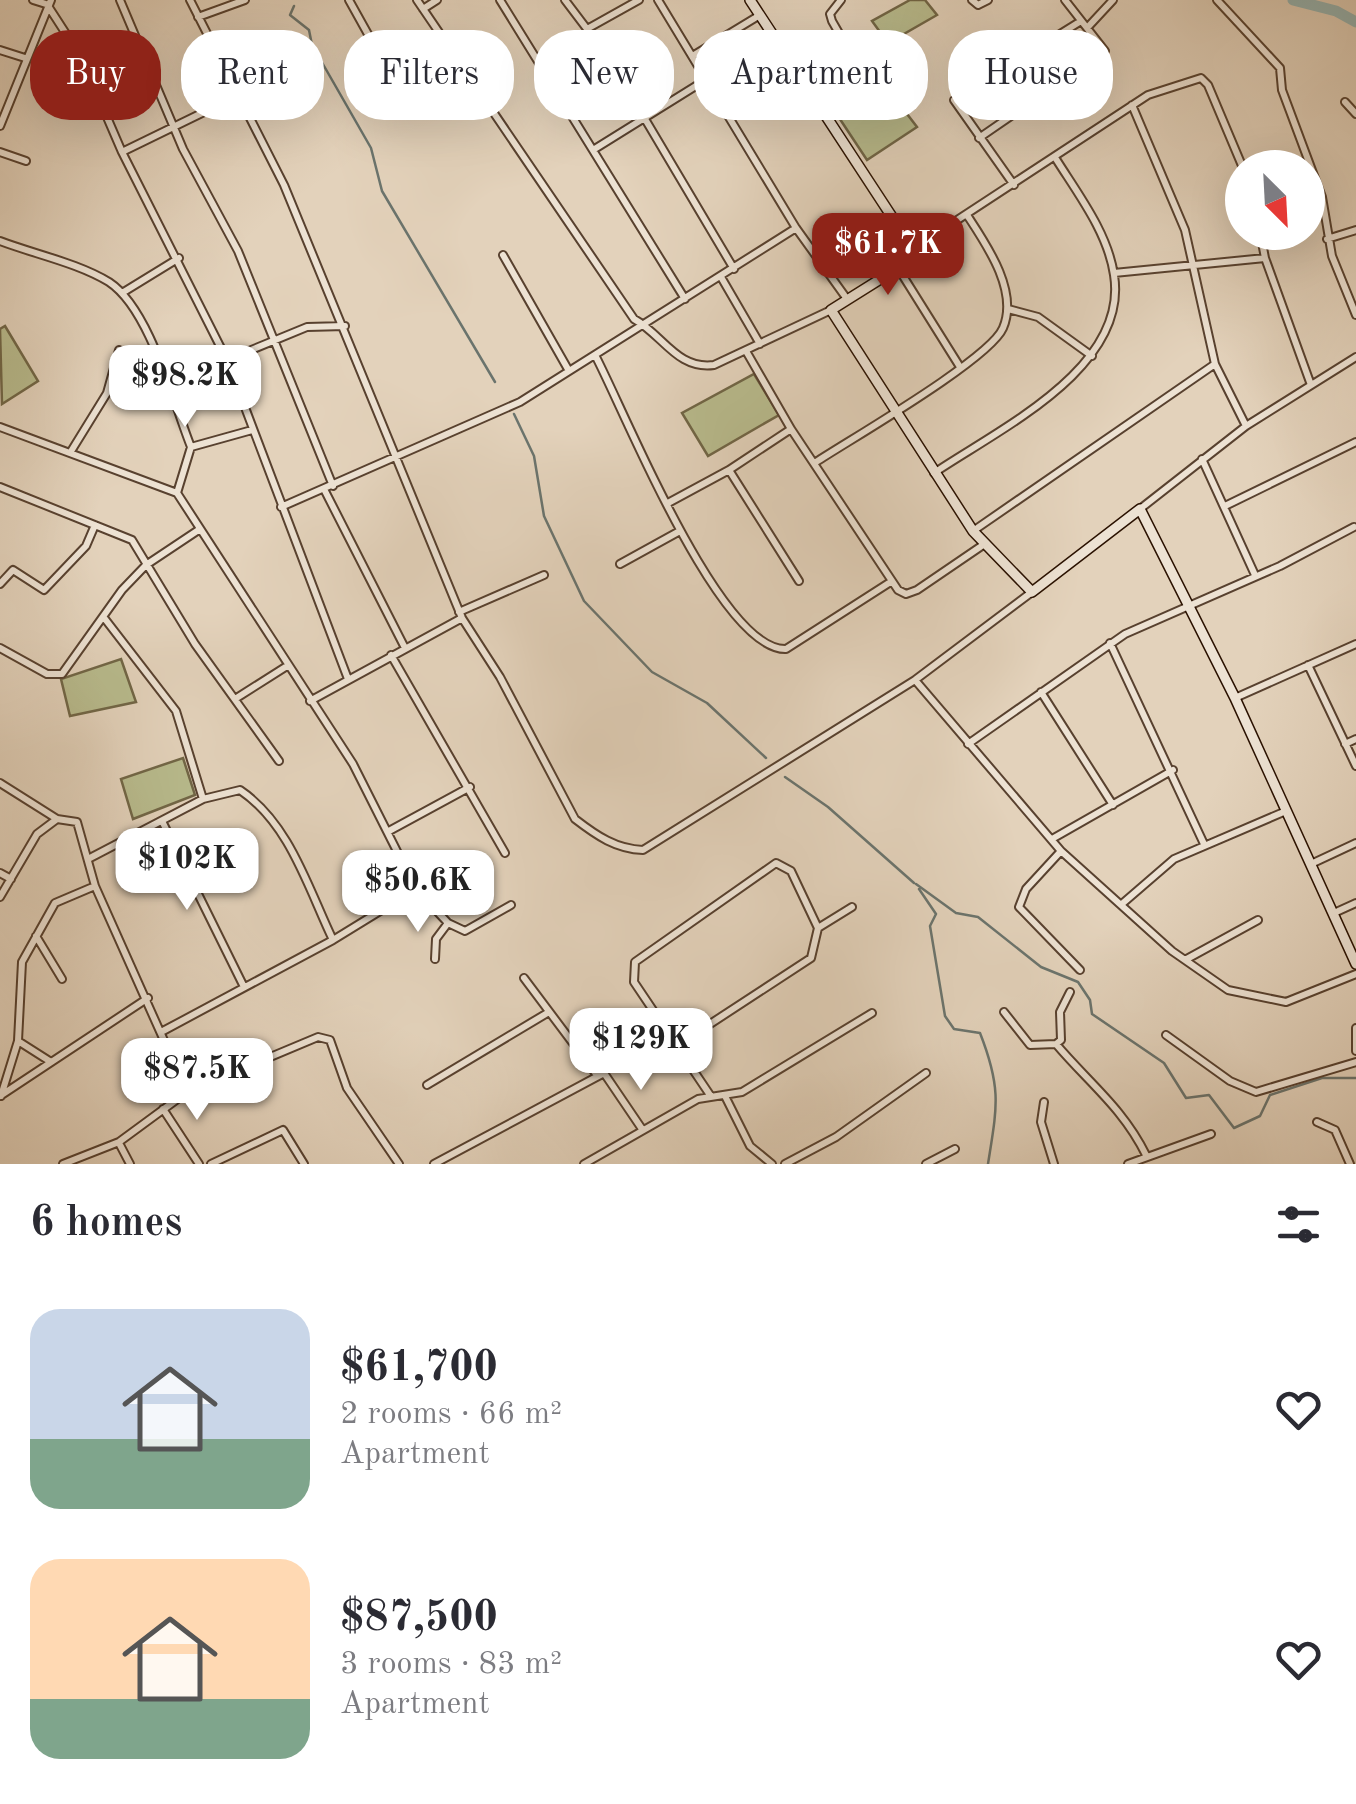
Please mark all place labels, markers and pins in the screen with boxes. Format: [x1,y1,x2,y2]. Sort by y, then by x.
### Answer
pin: $61.7K [807,213,969,298]
pin: $98.2K [104,345,266,430]
pin: $102K [117,828,257,913]
pin: $50.6K [337,850,499,935]
pin: $129K [571,1008,711,1093]
pin: $87.5K [116,1038,278,1123]

